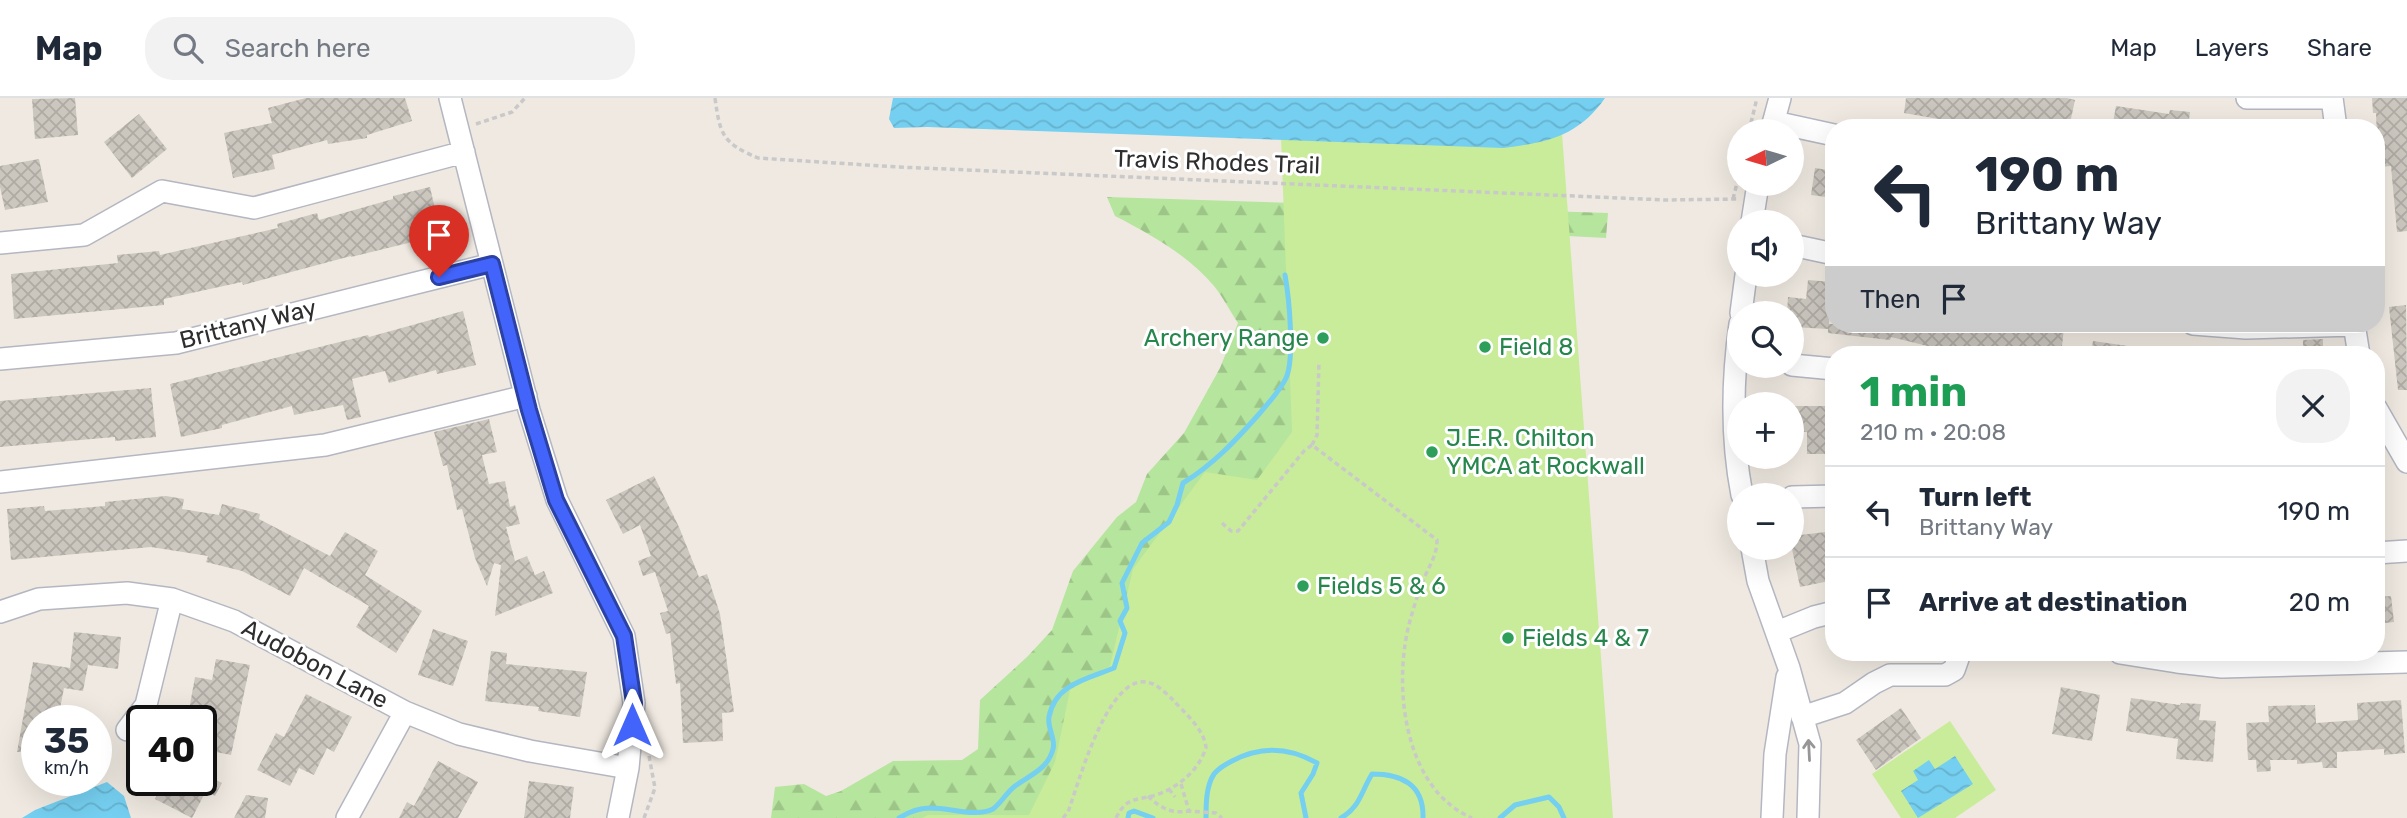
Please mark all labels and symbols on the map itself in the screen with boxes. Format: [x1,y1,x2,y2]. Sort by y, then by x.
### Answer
north arrow [1727,119,1804,196]
street label: Travis Rhodes Trail [1113,144,1321,180]
pin [409,205,469,277]
street label: Brittany Way [177,293,319,355]
place label: Archery Range [1144,324,1309,352]
marker: Archery Range [1315,330,1331,346]
place label: Field 8 [1499,333,1574,361]
marker: Field 8 [1477,339,1493,355]
place label: J.E.R. Chilton YMCA at Rockwall [1446,424,1645,480]
marker: J.E.R. Chilton YMCA at Rockwall [1424,444,1440,460]
place label: Fields 5 & 6 [1317,572,1446,600]
marker: Fields 5 & 6 [1295,578,1311,594]
street label: Audobon Lane [237,614,393,714]
place label: Fields 4 & 7 [1522,624,1649,652]
marker: Fields 4 & 7 [1500,630,1516,646]
position arrow [595,688,669,762]
speed limit sign: 40 [126,705,217,796]
one-way arrow [1803,739,1816,762]

